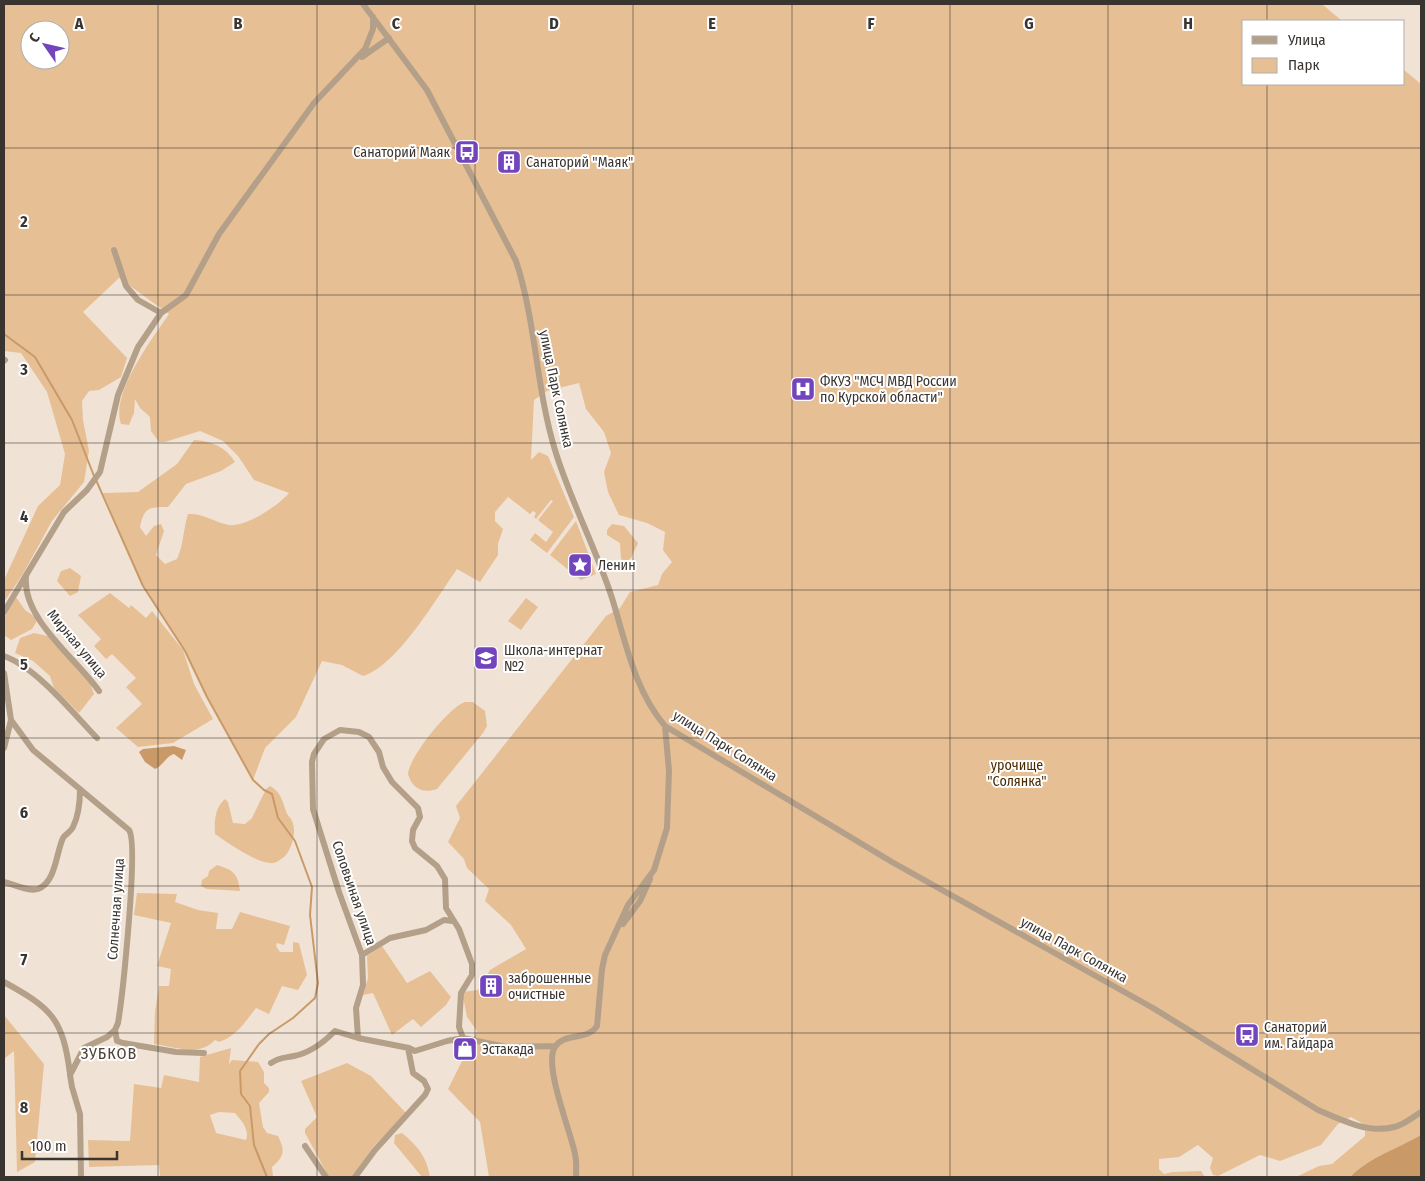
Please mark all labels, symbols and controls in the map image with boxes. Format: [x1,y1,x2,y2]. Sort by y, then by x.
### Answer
text: A [74,14,84,33]
text: B [234,14,243,33]
text: C [392,14,401,33]
text: D [549,14,559,33]
text: E [708,14,716,33]
text: F [867,14,875,33]
text: G [1024,14,1034,33]
text: H [1183,14,1193,33]
north arrow [20,20,70,70]
legend [1242,20,1405,85]
text: С [26,30,44,46]
text: Улица [1287,31,1326,49]
text: Парк [1288,56,1319,74]
bus stop icon: Санаторий Маяк [454,139,480,165]
place label: Санаторий Маяк [353,144,450,161]
building icon: Санаторий "Маяк" [496,149,522,175]
place label: Санаторий "Маяк" [526,154,633,171]
text: 2 [19,212,28,231]
street label: улица Парк Солянка [535,329,577,450]
text: 3 [19,360,28,379]
place label: ФКУЗ "МСЧ МВД России по Курской области" [820,373,957,406]
hospital icon: ФКУЗ "МСЧ МВД России по Курской области" [790,376,816,402]
text: 4 [20,507,28,526]
place icon: Ленин [567,552,593,578]
place label: Ленин [598,557,636,574]
street label: Мирная улица [43,606,111,682]
place label: Школа-интернат №2 [504,642,603,675]
school or university icon: Школа-интернат №2 [473,645,499,671]
text: 5 [20,655,28,674]
street label: улица Парк Солянка [670,707,780,785]
park label: урочище "Солянка" [987,757,1047,790]
text: 6 [20,803,28,822]
street label: Соловьиная улица [328,839,380,948]
street label: Солнечная улица [104,857,128,961]
street label: улица Парк Солянка [1017,914,1131,987]
text: 7 [21,950,28,969]
place label: заброшенные очистные [508,970,591,1003]
building icon: заброшенные очистные [478,973,504,999]
place label: Санаторий им. Гайдара [1264,1019,1334,1052]
bus stop icon: Санаторий им. Гайдара [1234,1022,1260,1048]
shop icon: Эстакада [452,1036,478,1062]
place label: Эстакада [482,1041,534,1058]
district label: ЗУБКОВ [81,1044,137,1063]
text: 8 [20,1098,29,1117]
scale bar [22,1128,118,1160]
text: 100 m [30,1137,67,1155]

